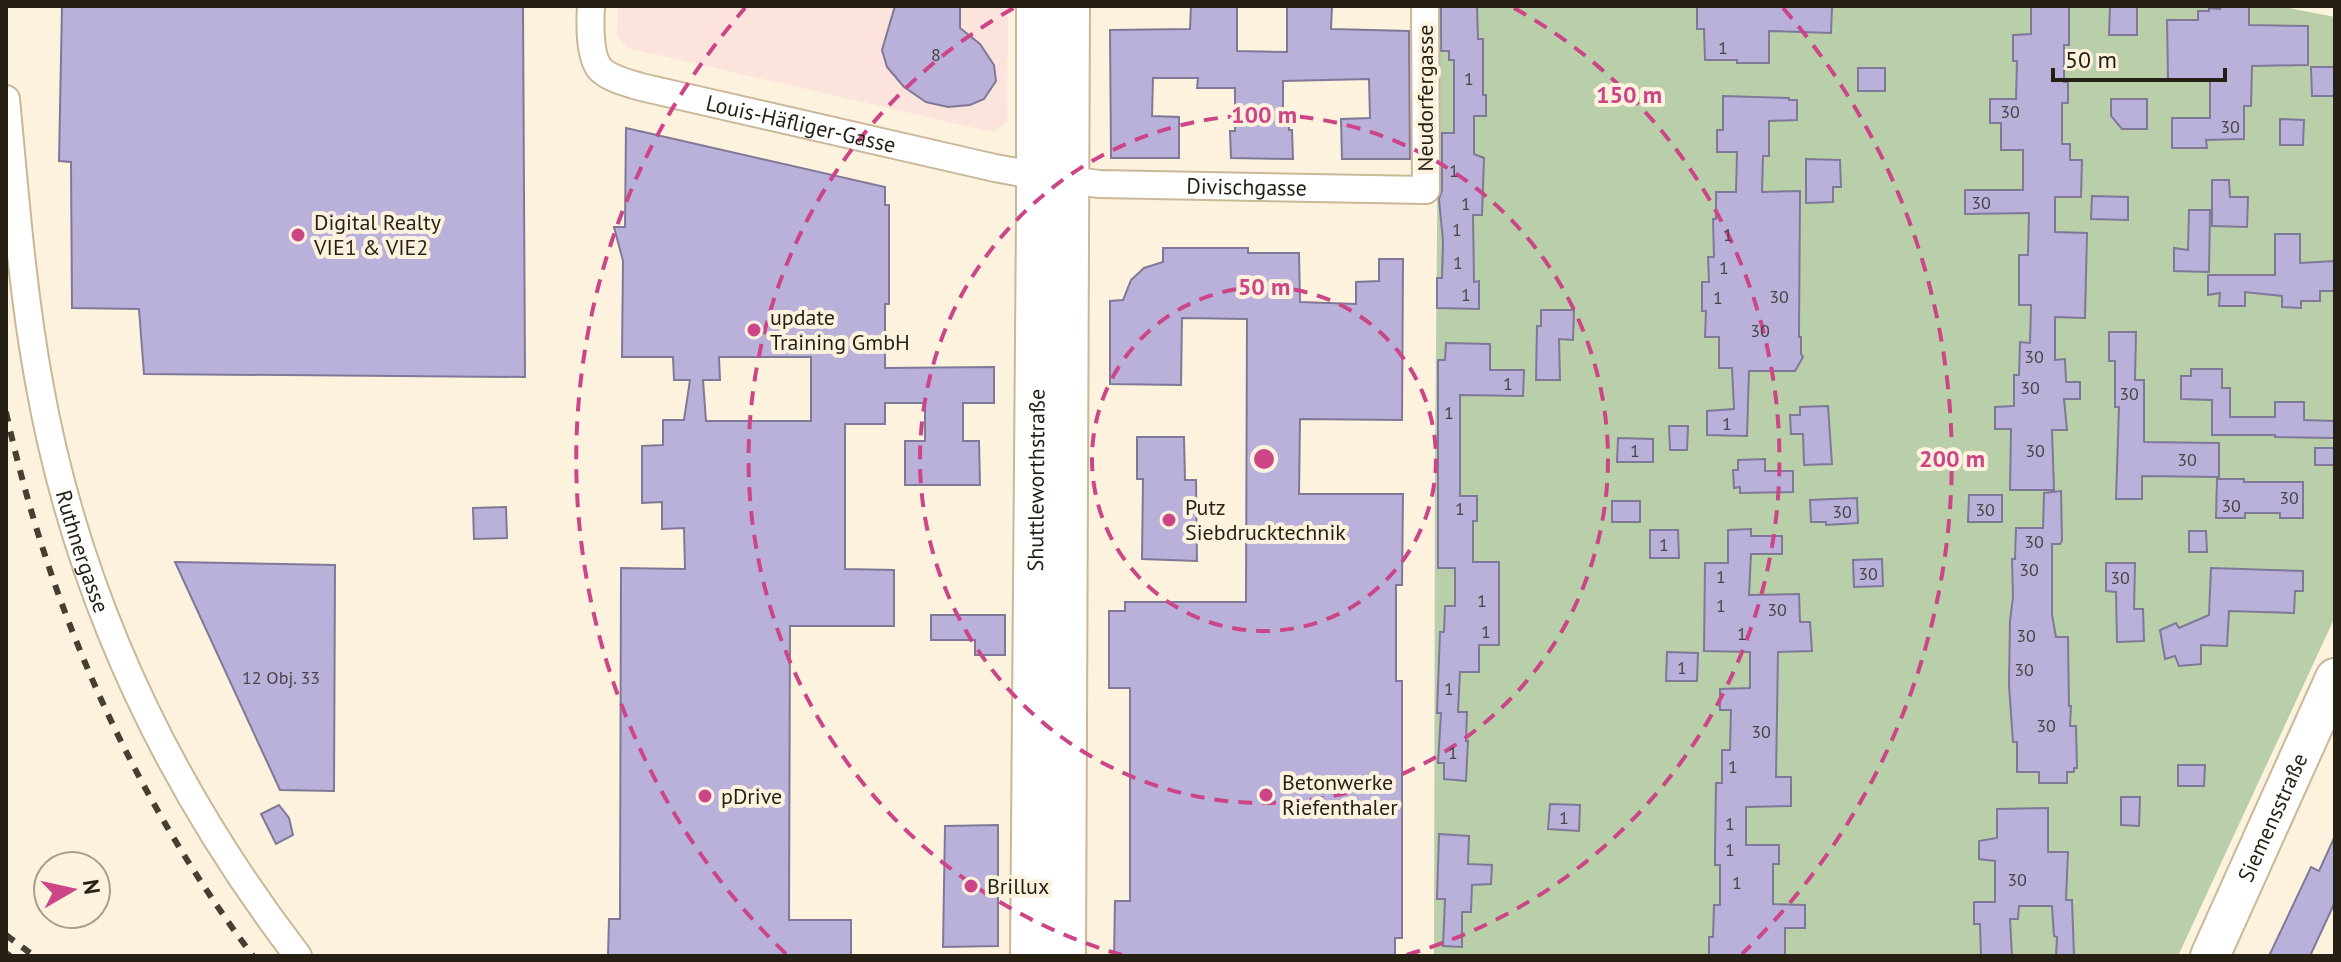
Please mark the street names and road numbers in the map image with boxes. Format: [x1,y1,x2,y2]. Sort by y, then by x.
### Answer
street label: Neudorfergasse [1411,25,1439,171]
street label: Louis-Häfliger-Gasse [703,88,899,159]
street label: Divischgasse [1186,172,1307,202]
street label: Shuttleworthstraße [1021,389,1051,571]
street label: Ruthnergasse [50,487,116,617]
street label: Siemensstraße [2231,748,2314,886]

